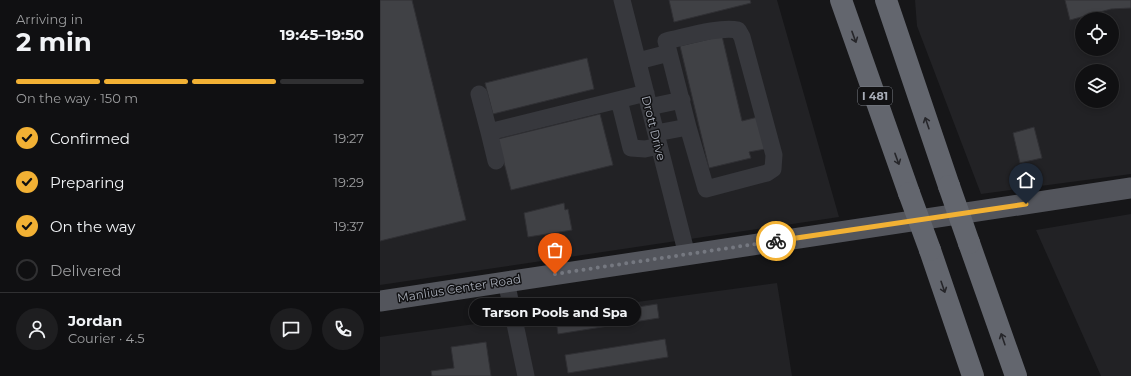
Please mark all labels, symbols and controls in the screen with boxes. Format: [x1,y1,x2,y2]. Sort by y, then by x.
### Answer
text: Arriving in [16,11,83,27]
map controls [1075,12,1119,108]
button: locate [1075,12,1119,56]
text: 19:45–19:50 [280,25,364,44]
text: 2 min [16,26,92,58]
one-way arrow [850,30,858,42]
button: layers [1075,64,1119,108]
road number: I 481 [858,87,892,105]
text: On the way · 150 m [16,90,138,106]
street label: Drott Drive [639,94,669,162]
one-way arrow [923,117,930,130]
icon: check [16,127,38,149]
text: Confirmed [50,129,130,148]
text: 19:27 [334,130,364,146]
one-way arrow [894,153,901,166]
pin [1009,163,1043,204]
icon: home [1015,169,1037,191]
icon: check [16,171,38,193]
text: Preparing [50,173,125,192]
text: 19:29 [333,174,364,190]
icon: check [16,215,38,237]
text: On the way [50,217,135,236]
text: 19:37 [334,218,364,234]
courier [756,221,796,261]
icon: bike [765,230,787,252]
pin [538,233,572,274]
icon: bag [544,239,566,261]
text: Delivered [50,261,122,280]
street label: Manlius Center Road [396,271,522,305]
one-way arrow [940,281,947,294]
callout: Tarson Pools and Spa [469,298,641,326]
text: Tarson Pools and Spa [482,304,628,320]
button: person [16,308,58,350]
button: chat [270,308,312,350]
button: phone [322,308,364,350]
text: Jordan [68,311,122,330]
text: Courier · 4.5 [68,330,145,346]
one-way arrow [999,333,1006,346]

